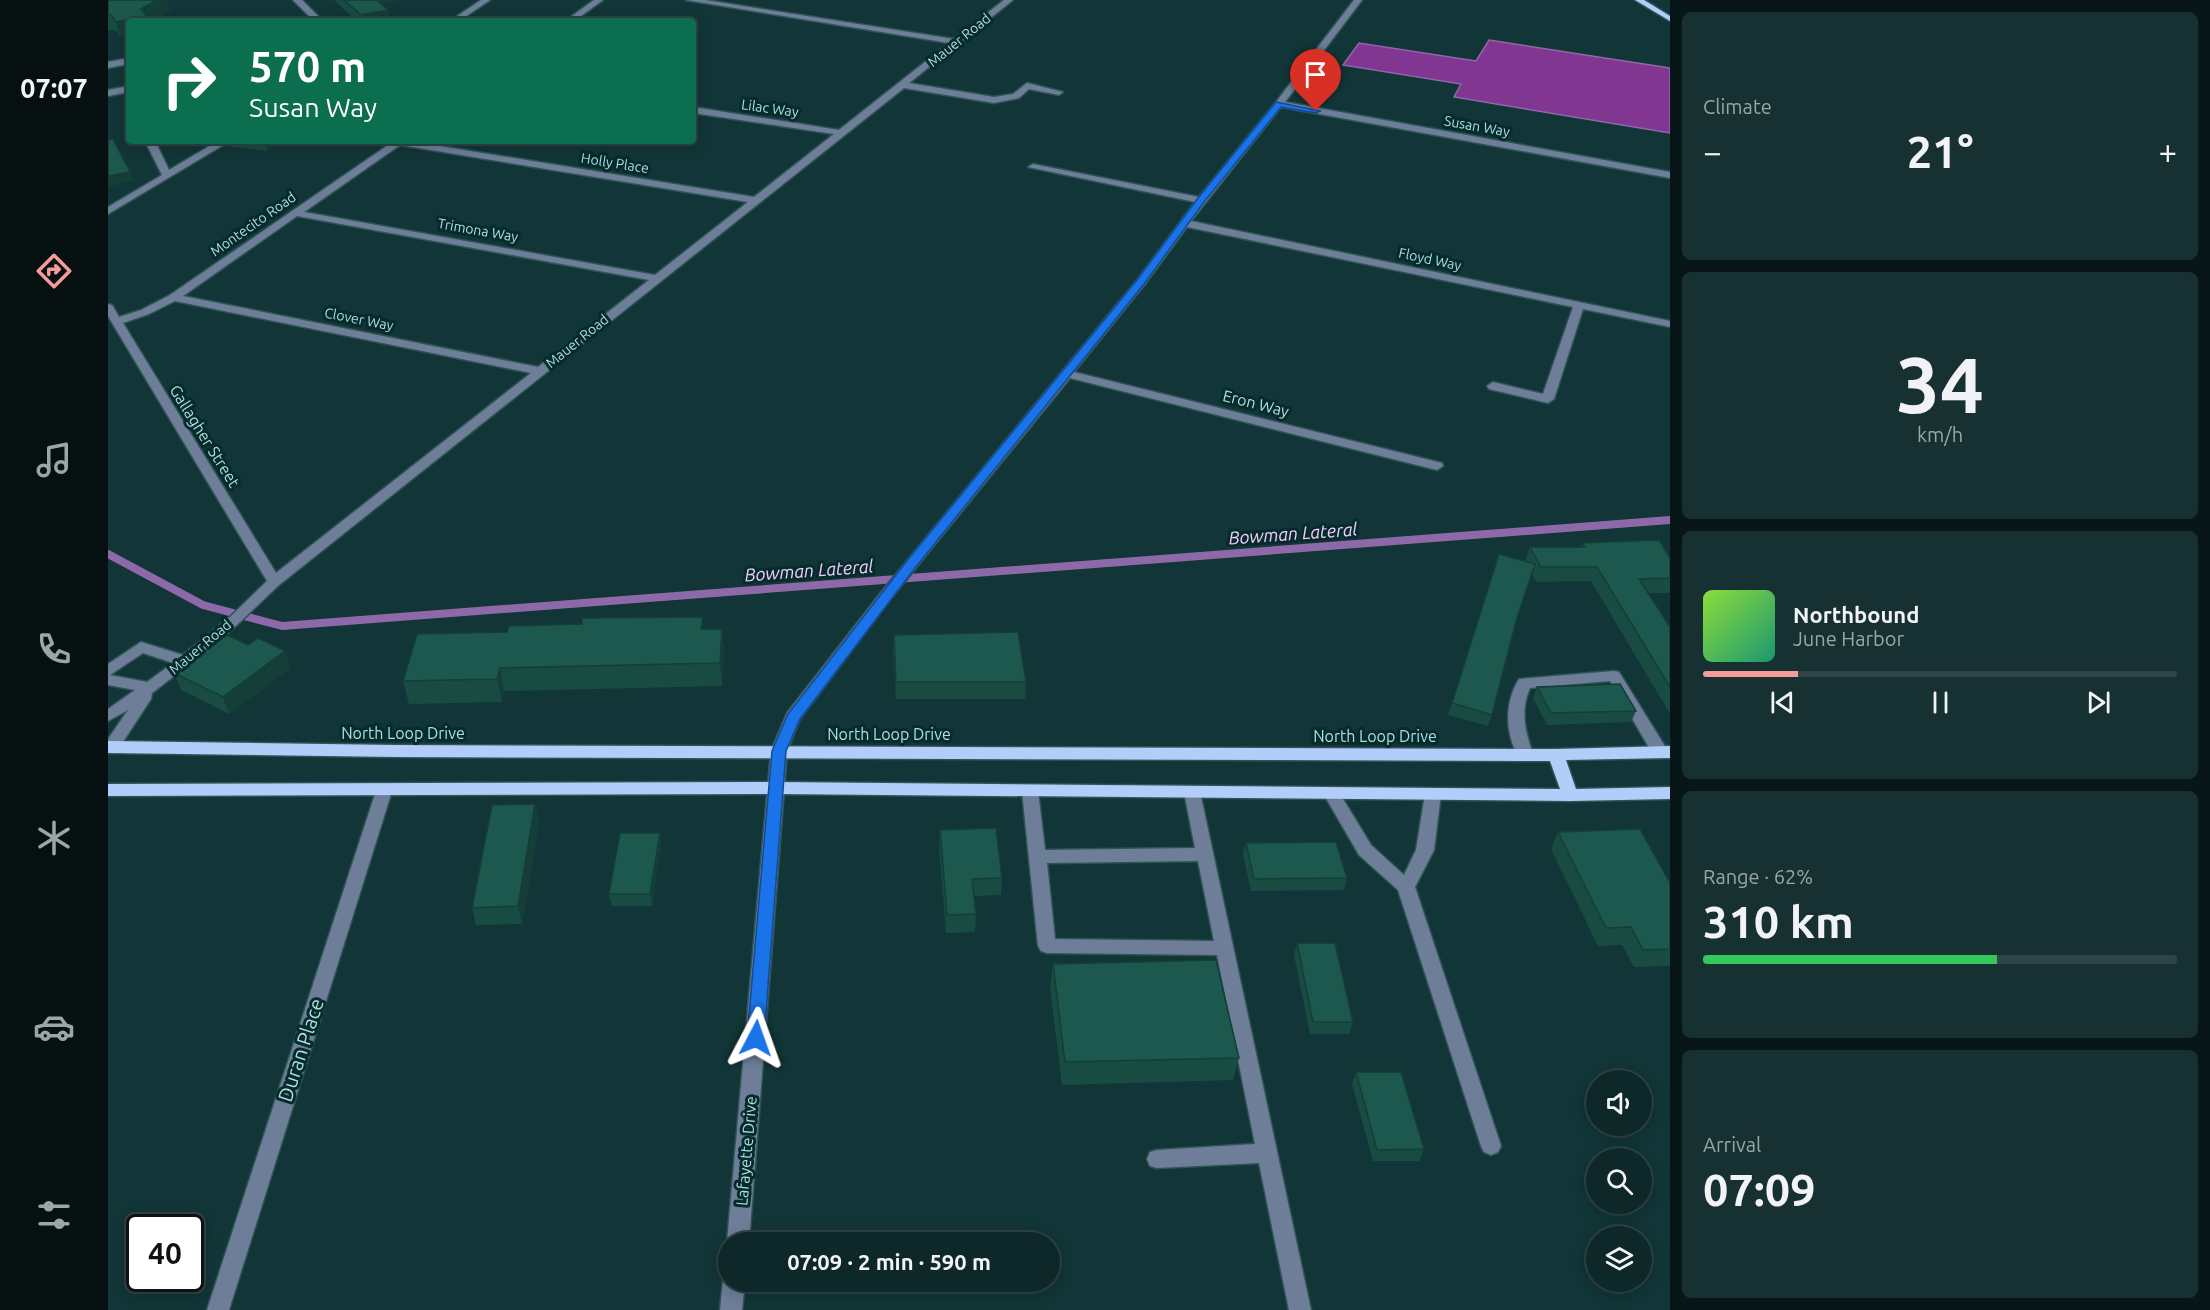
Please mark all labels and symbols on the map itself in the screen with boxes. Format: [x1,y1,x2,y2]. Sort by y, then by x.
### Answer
street label: Mauer Road [924,10,994,70]
pin [1290,49,1341,111]
street label: Lilac Way [740,96,800,120]
street label: Susan Way [1443,112,1511,140]
street label: Holly Place [580,150,650,176]
street label: Montecito Road [207,189,299,259]
street label: Trimona Way [437,215,520,245]
street label: Floyd Way [1397,245,1463,274]
street label: Clover Way [323,304,395,334]
street label: Mauer Road [542,311,612,371]
street label: Gallagher Street [166,382,244,491]
street label: Eron Way [1221,386,1291,420]
water label: Bowman Lateral [1228,519,1358,547]
water label: Bowman Lateral [744,556,874,584]
street label: Mauer Road [166,616,234,678]
street label: North Loop Drive [341,724,465,742]
street label: North Loop Drive [827,725,951,743]
street label: North Loop Drive [1313,727,1437,745]
street label: Duran Place [273,995,328,1104]
position arrow [724,1006,788,1070]
street label: Lafayette Drive [732,1095,760,1207]
speed limit sign: 40 [126,1214,204,1292]

